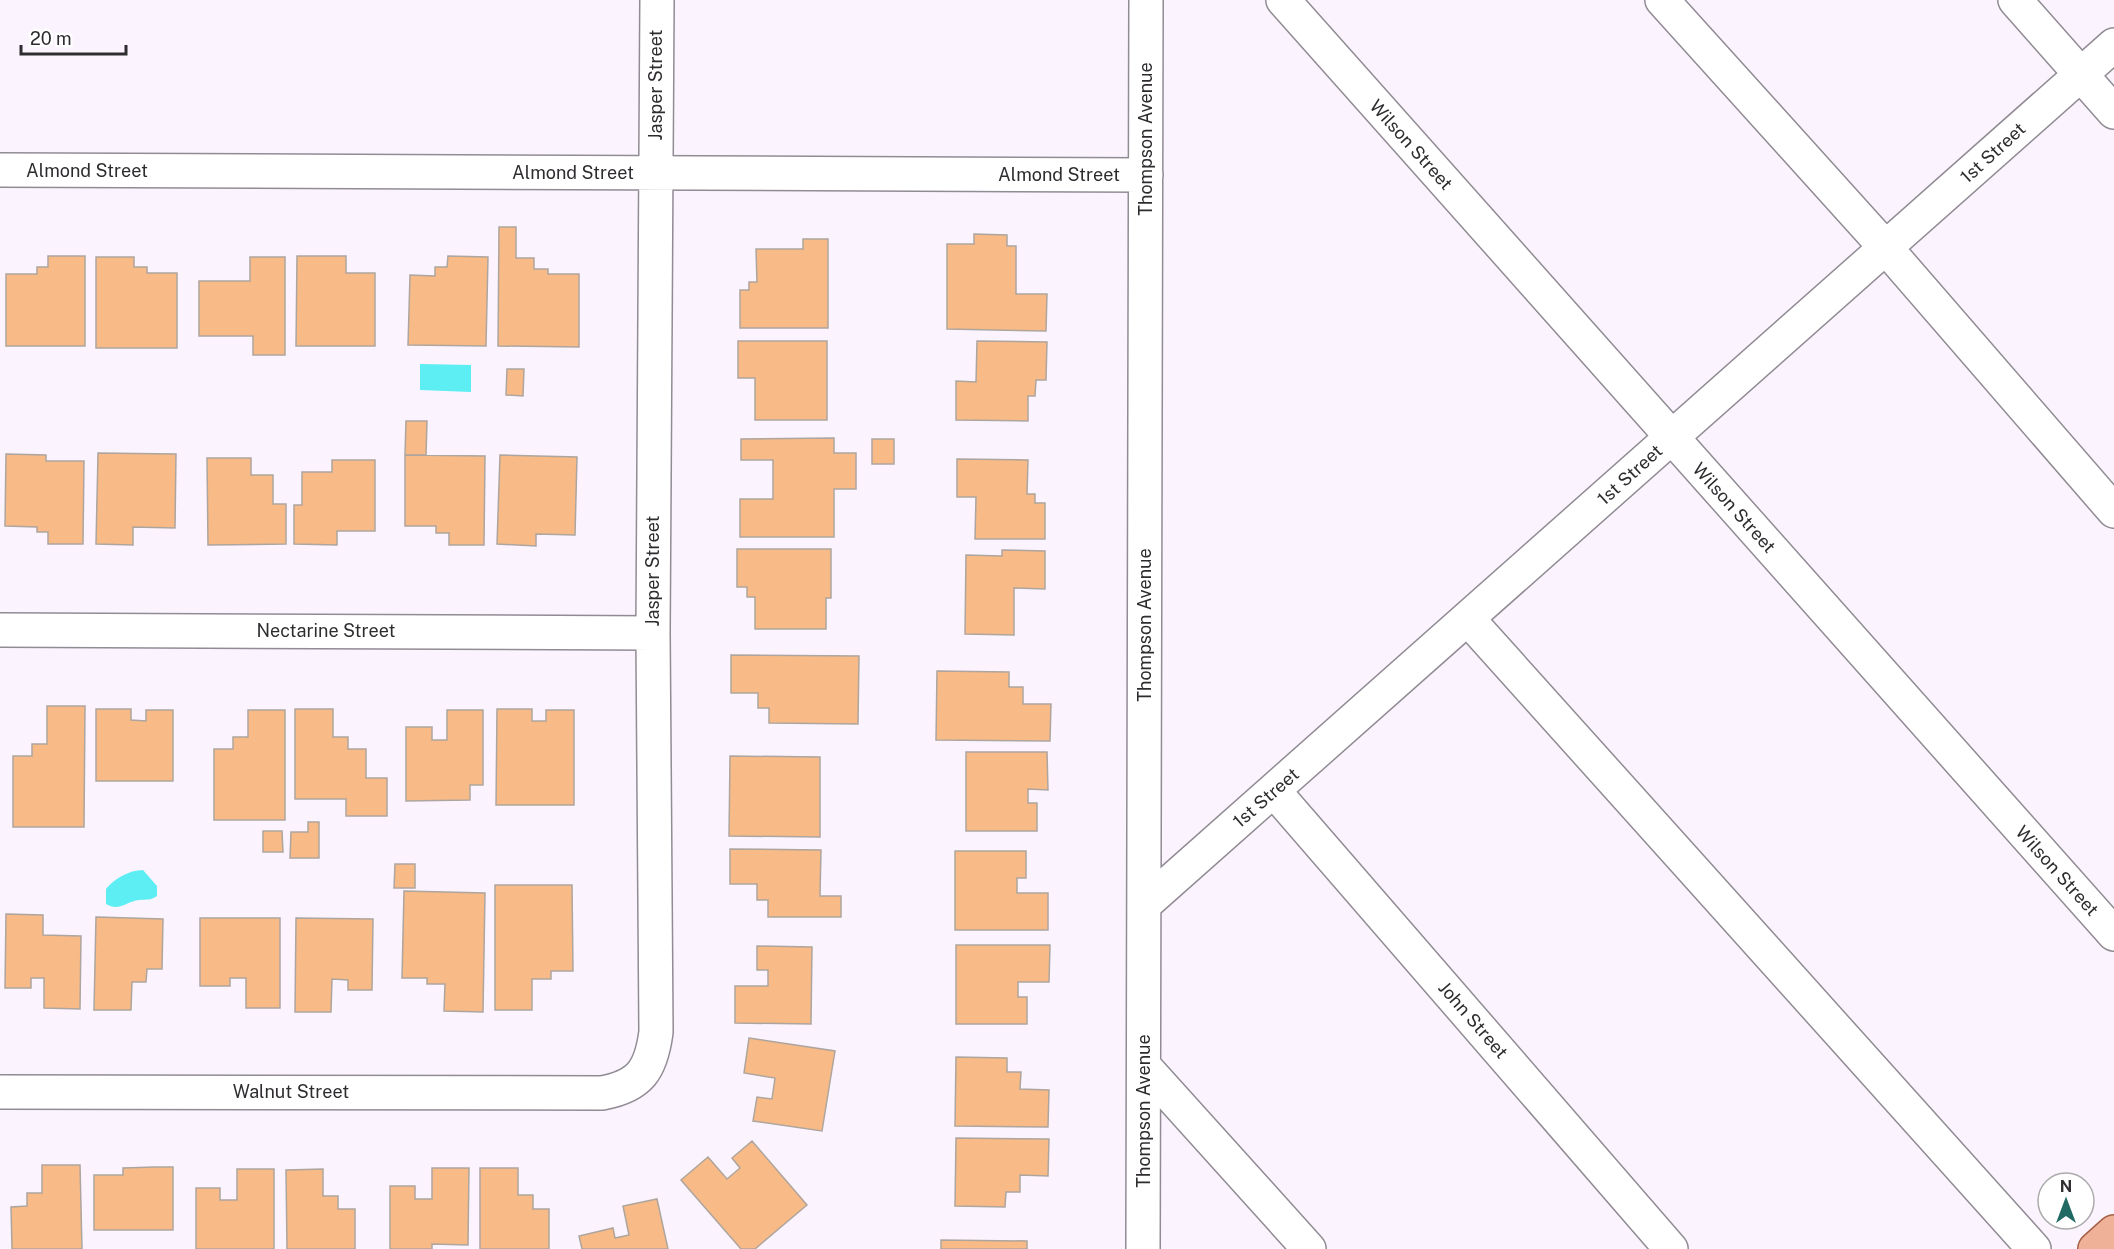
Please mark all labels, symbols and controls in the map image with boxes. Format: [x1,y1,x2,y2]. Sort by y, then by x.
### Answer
scale bar [21,18,126,56]
text: 20 m [30,28,72,49]
street label: Jasper Street [645,30,666,140]
street label: Thompson Avenue [1135,62,1156,216]
street label: Wilson Street [1366,95,1457,194]
street label: 1st Street [1956,118,2029,187]
street label: Almond Street [26,160,148,181]
street label: Almond Street [512,162,634,183]
street label: Almond Street [998,164,1120,185]
street label: 1st Street [1593,440,1666,509]
street label: Wilson Street [1689,458,1780,557]
street label: Jasper Street [642,516,663,626]
street label: Thompson Avenue [1134,548,1155,702]
street label: Nectarine Street [257,620,395,641]
street label: 1st Street [1229,763,1303,832]
street label: Wilson Street [2012,821,2103,920]
street label: John Street [1434,977,1512,1062]
street label: Thompson Avenue [1133,1034,1154,1188]
street label: Walnut Street [233,1081,349,1102]
north arrow [2036,1171,2096,1231]
text: N [2060,1177,2072,1196]

